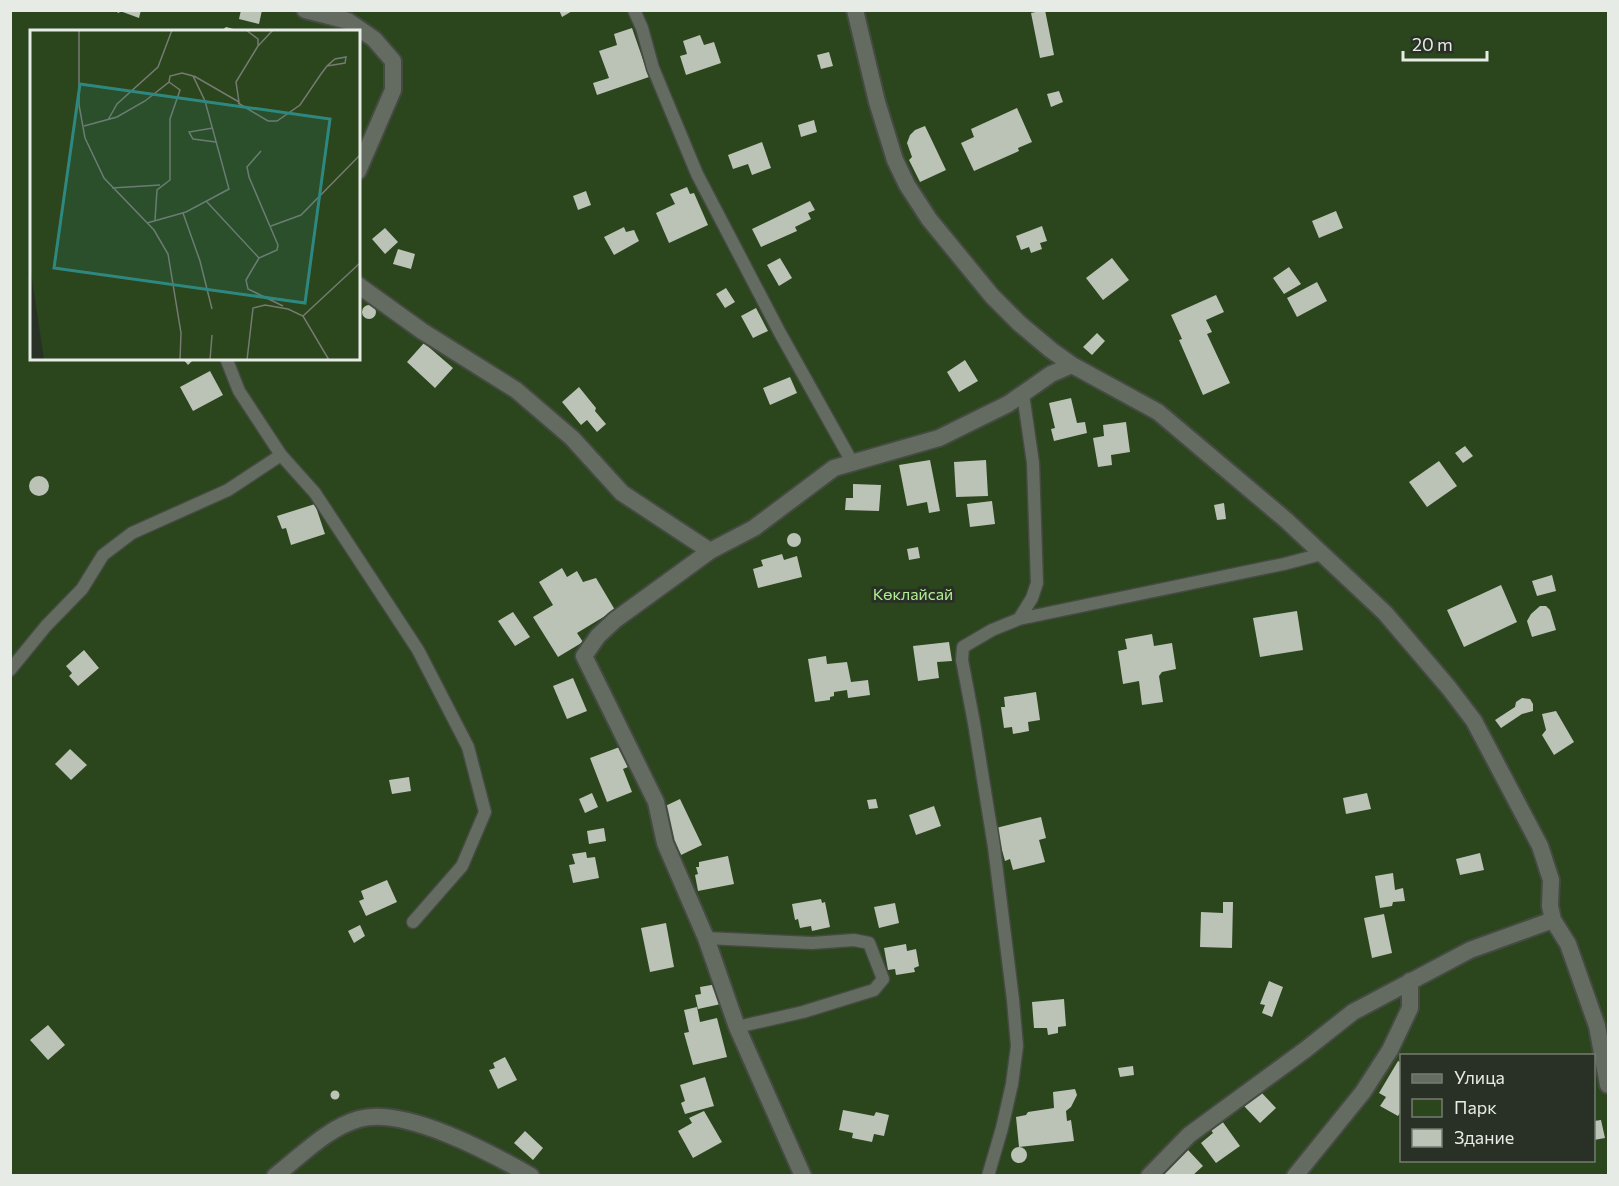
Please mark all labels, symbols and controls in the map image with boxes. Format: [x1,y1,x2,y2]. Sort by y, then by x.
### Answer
scale bar [1403,24,1487,62]
inset map [30,30,360,360]
text: 20 m [1412,33,1453,55]
park label: Көклайсай [873,584,953,603]
legend [1400,1054,1595,1162]
text: Улица [1454,1066,1505,1088]
text: Парк [1454,1096,1497,1118]
text: Здание [1454,1126,1514,1148]

